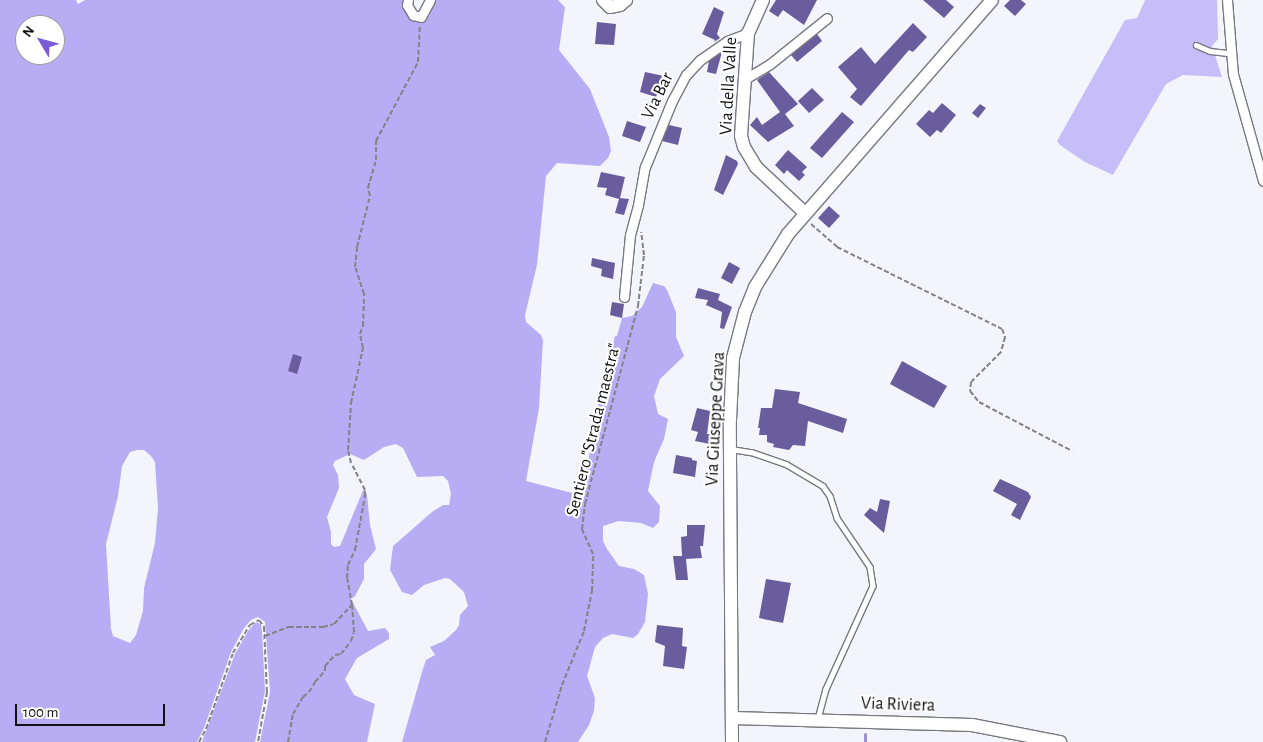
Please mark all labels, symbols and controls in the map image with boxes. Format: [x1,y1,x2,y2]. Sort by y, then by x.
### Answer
north arrow [15,15,65,65]
text: N [20,23,37,40]
street label: Via della Valle [716,36,742,136]
street label: Via Bar [637,69,679,123]
street label: Sentiero "Strada maestra" [562,341,626,519]
street label: Via Giuseppe Grava [702,351,730,487]
street label: Via Riviera [860,693,936,717]
scale bar [18,694,168,726]
text: 100 m [23,705,58,720]

